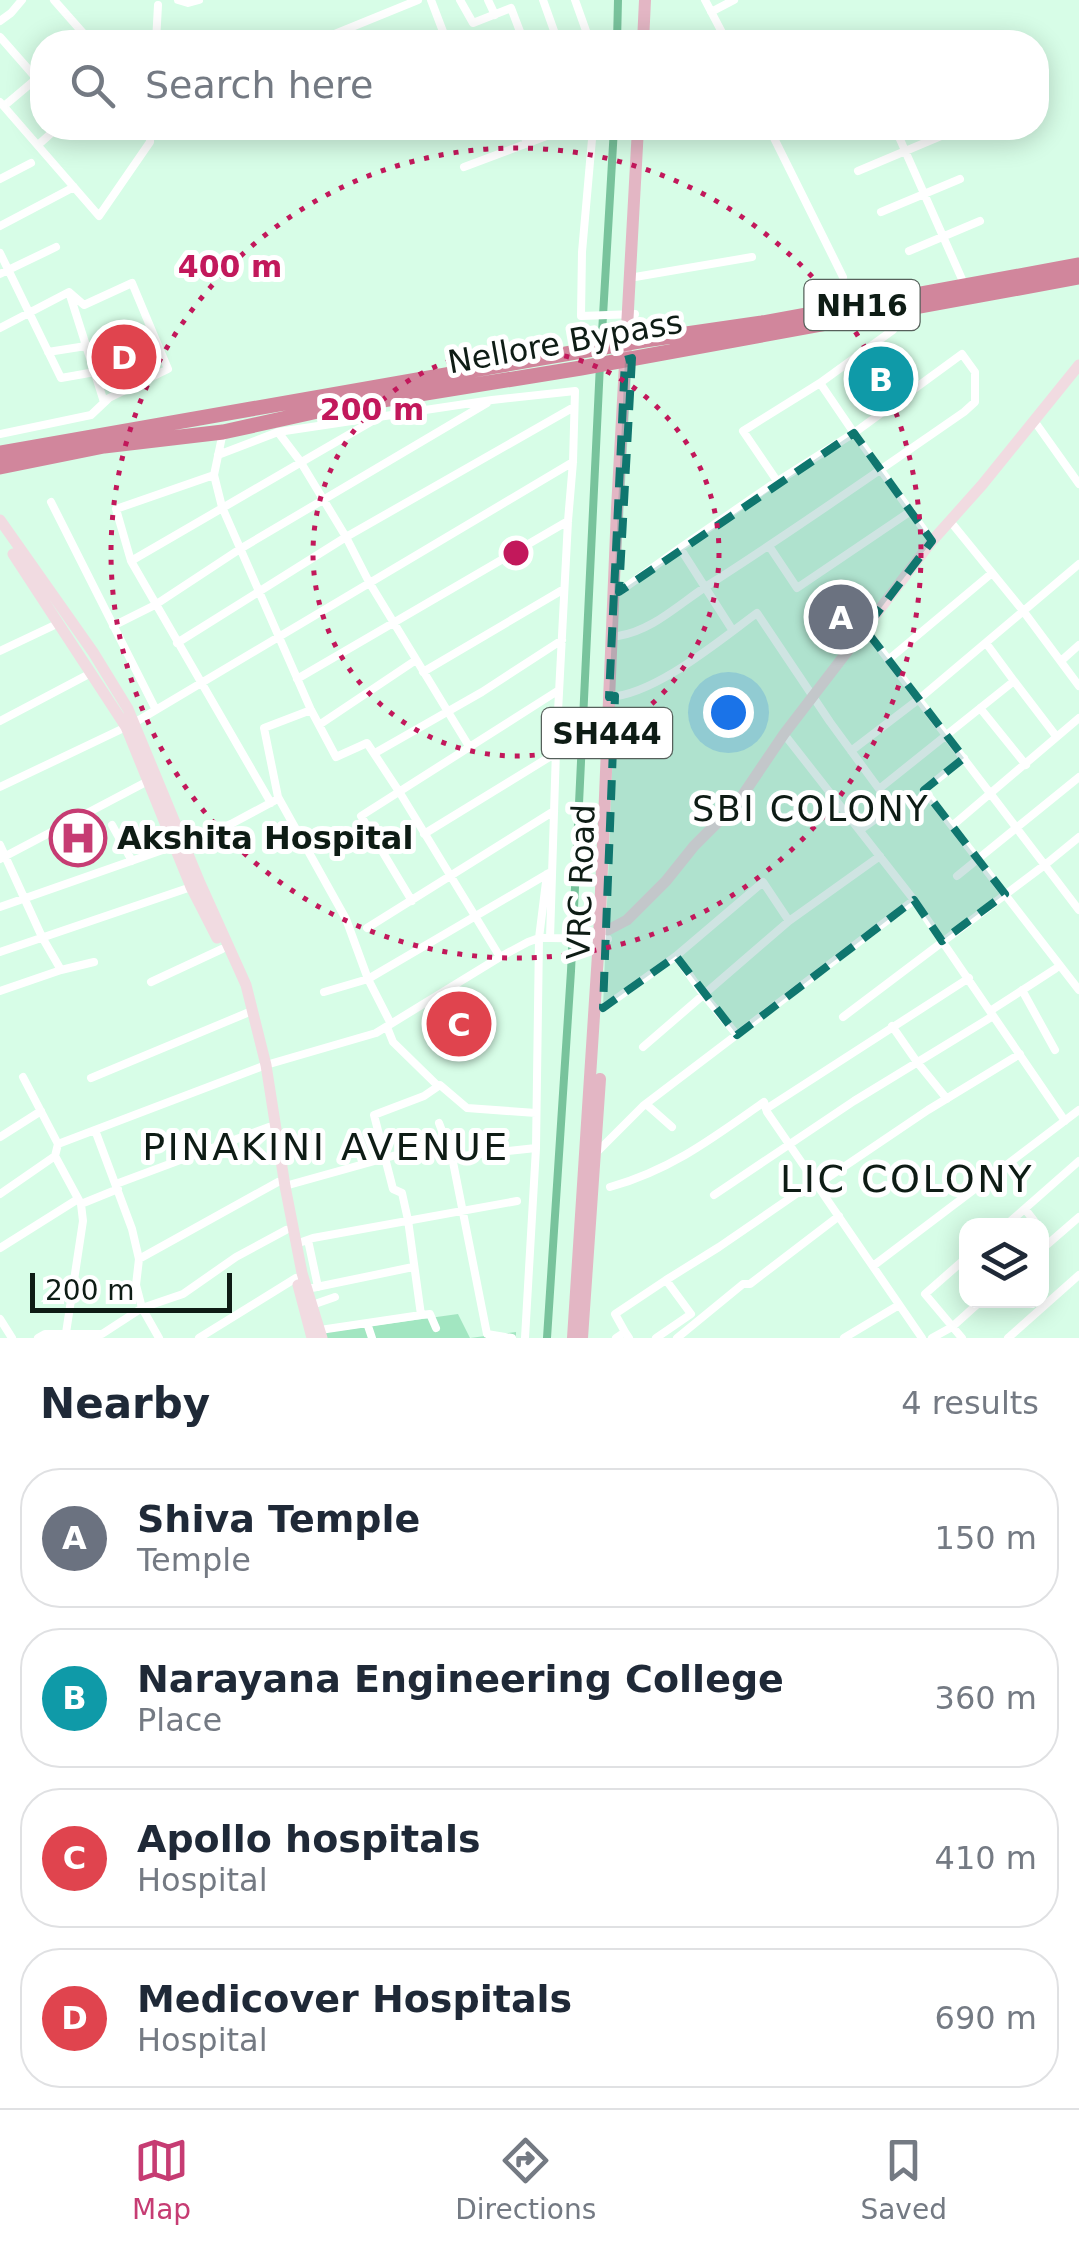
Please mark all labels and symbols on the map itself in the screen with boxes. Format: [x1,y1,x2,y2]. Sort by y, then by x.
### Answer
text: 400 m [178,249,282,284]
road number: NH16 [804,280,920,330]
street label: Nellore Bypass [445,303,685,381]
pin: D [92,320,156,394]
pin: B [848,342,914,416]
text: 200 m [320,392,424,427]
centre of rings [498,535,534,571]
pin: A [808,580,874,654]
your location [703,687,754,738]
road number: SH444 [542,708,672,758]
district label: SBI COLONY [692,789,930,829]
street label: VRC Road [559,804,603,960]
hospital icon: Akshita Hospital [48,808,108,868]
place label: Akshita Hospital [117,819,413,857]
pin: C [426,986,492,1062]
district label: PINAKINI AVENUE [142,1125,510,1169]
district label: LIC COLONY [780,1157,1034,1201]
scale bar [30,1268,232,1312]

